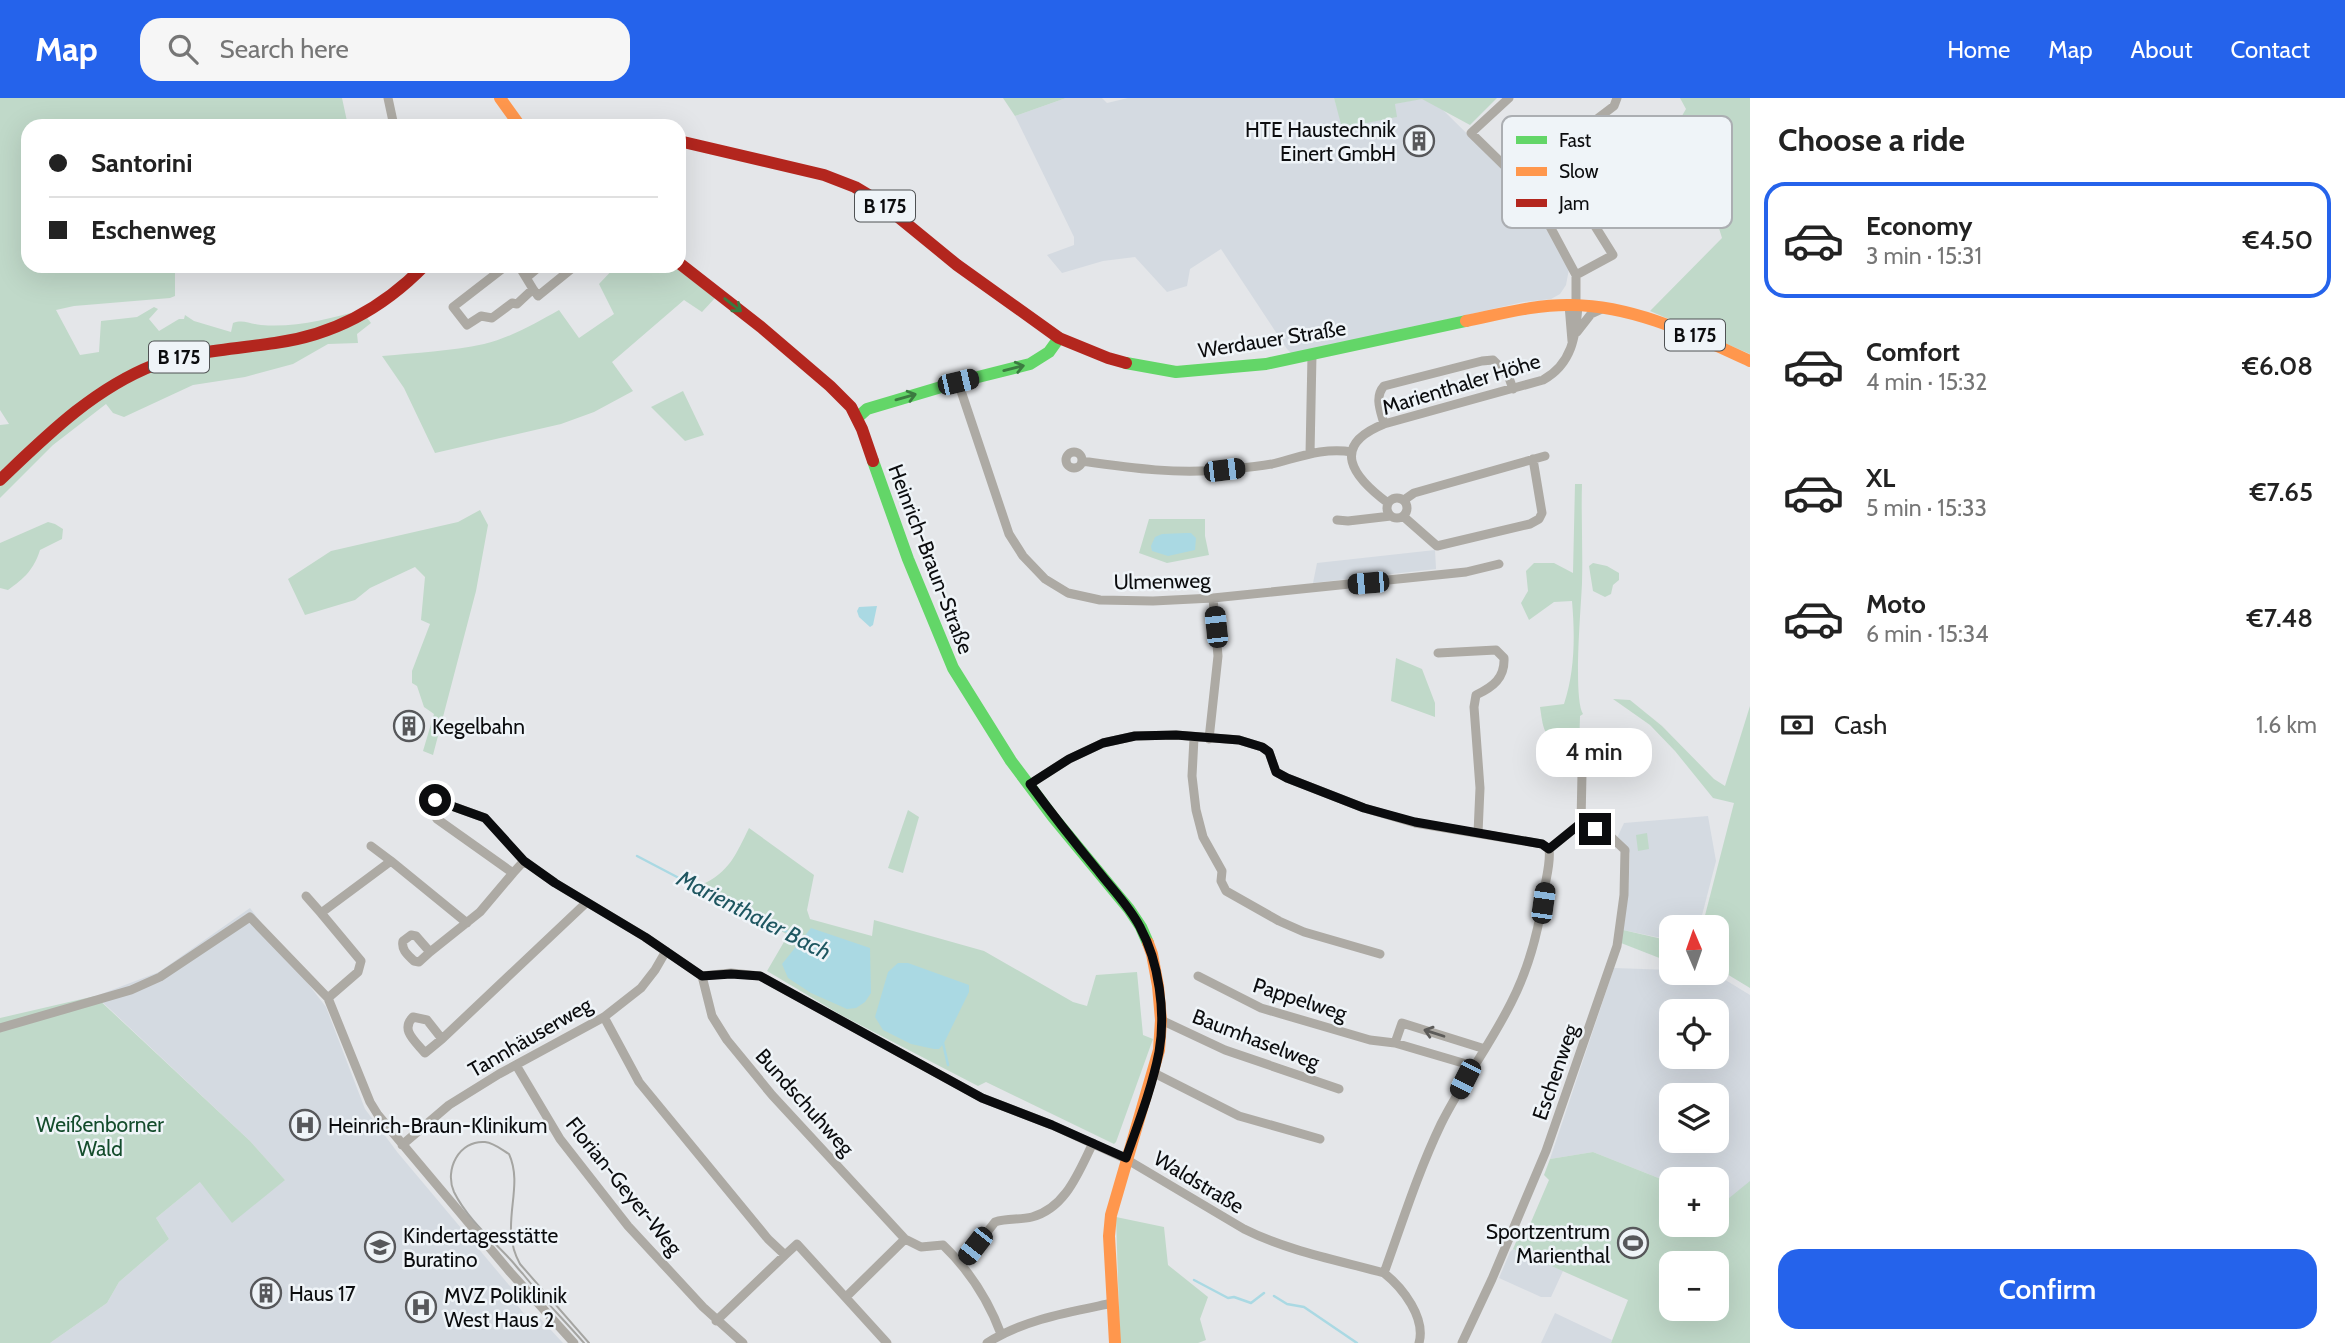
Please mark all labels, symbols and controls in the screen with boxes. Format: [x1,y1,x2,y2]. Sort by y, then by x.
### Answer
search box [140,18,630,81]
text: Map [35,29,98,69]
icon: search [164,30,202,68]
text: Search here [220,33,349,65]
text: Home [1947,35,2010,64]
text: Map [2048,35,2093,64]
text: About [2131,35,2193,64]
text: Contact [2231,35,2310,64]
legend [1502,116,1732,228]
place label: HTE Haustechnik Einert GmbH [1245,117,1397,166]
text: Choose a ride [1778,120,1965,159]
building icon: HTE Haustechnik Einert GmbH [1402,124,1436,158]
text: Fast [1559,129,1592,152]
text: Santorini [91,147,192,179]
text: Slow [1559,160,1599,183]
road number: B 175 [855,190,915,222]
text: Jam [1558,192,1589,215]
icon: car [1782,209,1845,272]
text: Economy [1866,210,1972,242]
text: Eschenweg [91,214,216,246]
text: €4.50 [2243,224,2313,256]
text: 3 min · 15:31 [1866,242,1982,270]
one-way arrow [724,297,742,312]
street label: Werdauer Straße [1196,315,1348,363]
road number: B 175 [1665,319,1725,350]
icon: car [1782,335,1845,398]
text: Comfort [1866,336,1960,368]
road number: B 175 [149,342,209,372]
street label: Marienthaler Höhe [1379,348,1543,420]
text: €6.08 [2242,350,2313,382]
one-way arrow [1003,361,1025,374]
car [936,367,981,397]
text: 4 min · 15:32 [1866,368,1987,396]
one-way arrow [895,389,917,402]
car [1202,457,1247,483]
street label: Heinrich-Braun-Straße [883,461,979,658]
icon: car [1782,461,1845,524]
text: XL [1866,462,1895,494]
text: €7.65 [2250,476,2313,508]
text: 5 min · 15:33 [1866,494,1987,522]
street label: Ulmenweg [1113,568,1211,594]
car [1347,571,1390,595]
icon: car [1782,587,1845,650]
text: Moto [1866,588,1926,620]
text: €7.48 [2247,602,2313,634]
car [1204,605,1229,649]
text: 6 min · 15:34 [1866,620,1988,648]
icon: cash [1778,706,1816,744]
building icon: Kegelbahn [392,709,426,743]
text: Cash [1834,709,1887,741]
text: 1.6 km [2256,711,2317,739]
place label: Kegelbahn [432,714,525,739]
callout: 4 min [1537,728,1653,776]
text: 4 min [1565,738,1623,766]
route start [419,784,451,816]
route end [1579,813,1611,845]
water label: Marienthaler Bach [672,864,836,966]
car [1530,881,1557,925]
north arrow [1659,915,1729,985]
map controls [1659,915,1729,1321]
street label: Pappelweg [1250,972,1351,1026]
street label: Tannhäuserweg [464,991,597,1082]
button: locate [1659,999,1729,1069]
street label: Baumhaselweg [1189,1003,1324,1075]
street label: Eschenweg [1527,1020,1583,1123]
one-way arrow [1423,1025,1445,1038]
street label: Bundschuhweg [751,1043,860,1161]
car [1447,1056,1484,1102]
button: layers [1659,1083,1729,1153]
hospital icon: Heinrich-Braun-Klinikum [288,1108,322,1142]
park label: Weißenborner Wald [36,1112,164,1161]
street label: Florian-Geyer-Weg [561,1112,688,1260]
place label: Heinrich-Braun-Klinikum [328,1113,547,1138]
street label: Waldstraße [1149,1145,1249,1219]
button: + [1659,1167,1729,1237]
place label: Sportzentrum Marienthal [1486,1219,1610,1268]
place label: Kindertagesstätte Buratino [403,1223,558,1272]
car [954,1223,997,1269]
sports icon: Sportzentrum Marienthal [1616,1226,1650,1260]
school or university icon: Kindertagesstätte Buratino [363,1230,397,1264]
button: Confirm [1778,1249,2317,1329]
button: − [1659,1251,1729,1321]
building icon: Haus 17 [249,1276,283,1310]
place label: Haus 17 [289,1281,356,1306]
place label: MVZ Poliklinik West Haus 2 [444,1283,567,1332]
hospital icon: MVZ Poliklinik West Haus 2 [404,1290,438,1324]

